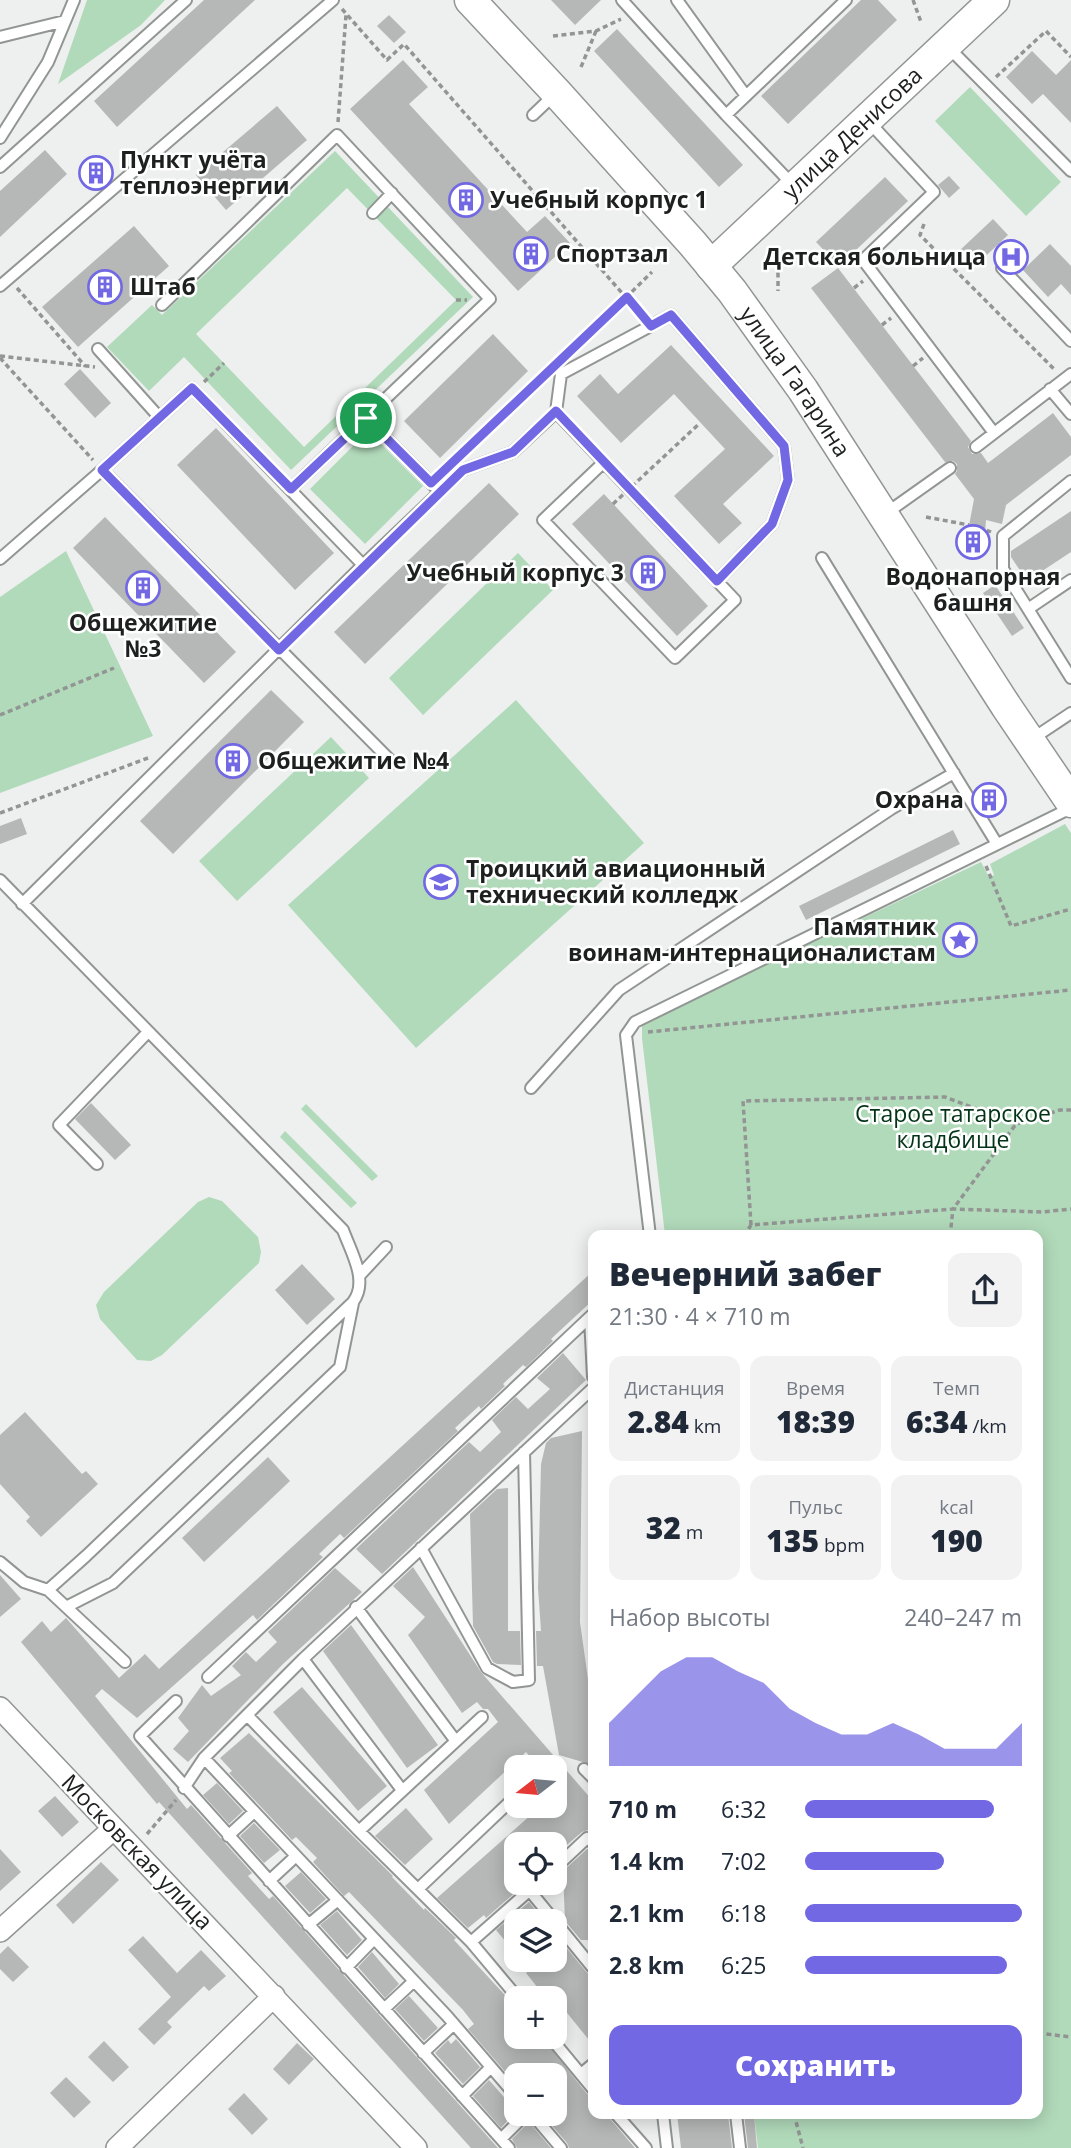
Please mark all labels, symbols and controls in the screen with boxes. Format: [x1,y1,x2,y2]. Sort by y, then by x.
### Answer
street label: улица Денисова [775,59,929,206]
place label: Пункт учёта теплоэнергии [120,143,290,201]
building icon: Пункт учёта теплоэнергии [77,154,115,192]
building icon: Учебный корпус 1 [447,181,485,219]
place label: Учебный корпус 1 [490,183,708,215]
building icon: Спортзал [512,235,550,273]
place label: Спортзал [556,237,669,269]
hospital icon: Детская больница [992,238,1030,276]
place label: Детская больница [764,240,986,272]
building icon: Штаб [86,268,124,306]
place label: Штаб [130,270,196,302]
street label: улица Гагарина [733,299,859,462]
pin [336,388,396,448]
icon: arrive [347,399,385,437]
building icon: Водонапорная башня [954,523,992,561]
building icon: Учебный корпус 3 [629,554,667,592]
place label: Учебный корпус 3 [406,556,624,588]
place label: Водонапорная башня [886,560,1060,618]
building icon: Общежитие №3 [124,569,162,607]
place label: Общежитие №3 [69,606,217,664]
building icon: Общежитие №4 [214,742,252,780]
place label: Общежитие №4 [258,744,449,776]
building icon: Охрана [970,781,1008,819]
place label: Охрана [875,783,964,815]
place label: Троицкий авиационный технический колледж [466,852,766,910]
school or university icon: Троицкий авиационный технический колледж [422,863,460,901]
place label: Памятник воинам-интернационалистам [568,910,937,968]
place icon: Памятник воинам-интернационалистам [941,921,979,959]
park label: Старое татарское кладбище [855,1097,1051,1155]
text: Вечерний забег [609,1252,882,1295]
button: share [948,1253,1022,1327]
text: 21:30 · 4 × 710 m [609,1300,791,1332]
text: Дистанция [624,1375,725,1401]
text: Время [786,1375,845,1401]
text: Темп [933,1375,980,1401]
text: 2.84 [628,1401,689,1442]
text: 18:39 [776,1401,855,1442]
text: 6:34 [906,1401,967,1442]
text: km [689,1413,721,1439]
text: /km [967,1413,1007,1439]
text: Пульс [788,1494,843,1520]
text: kcal [939,1494,974,1520]
text: 32 [646,1507,681,1548]
text: m [681,1519,703,1545]
text: 135 [766,1520,819,1561]
text: 190 [930,1520,983,1561]
text: bpm [819,1532,865,1558]
text: Набор высоты [609,1601,771,1633]
text: 240–247 m [904,1601,1022,1633]
north arrow [504,1755,567,1818]
map controls [504,1755,567,2126]
street label: Московская улица [55,1766,221,1936]
text: 710 m [609,1793,677,1825]
text: 6:32 [721,1793,767,1825]
button: locate [504,1832,567,1895]
text: 1.4 km [609,1845,685,1877]
text: 7:02 [721,1845,767,1877]
text: 2.1 km [609,1897,685,1929]
text: 6:18 [721,1897,767,1929]
button: layers [504,1909,567,1972]
text: 2.8 km [609,1949,685,1981]
text: 6:25 [721,1949,767,1981]
button: + [504,1986,567,2049]
button: Сохранить [609,2025,1022,2105]
button: − [504,2063,567,2126]

